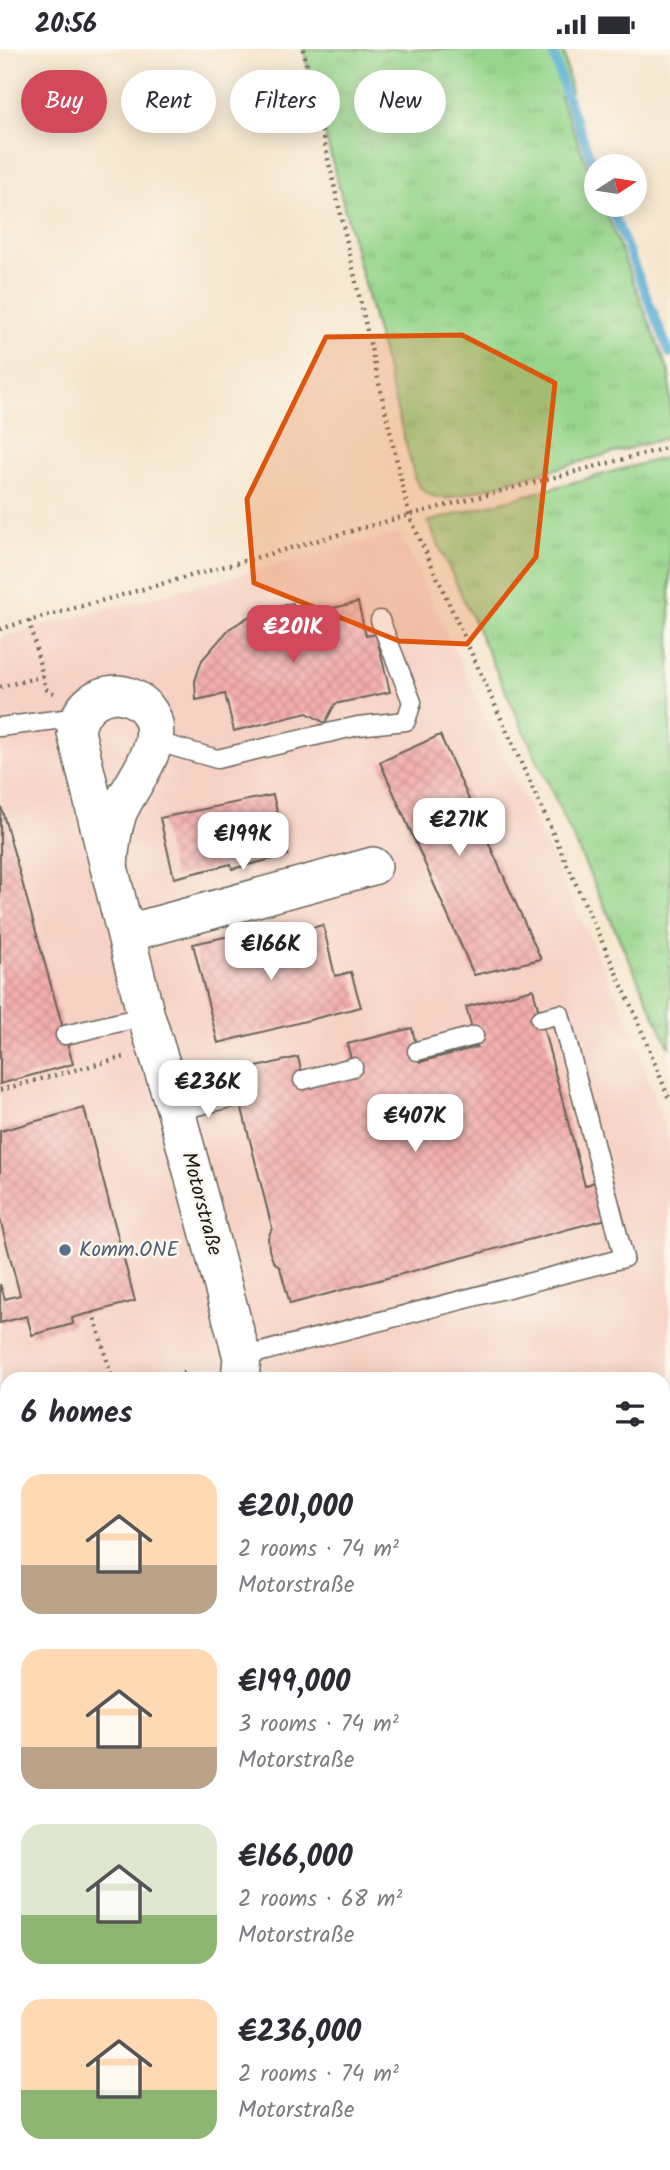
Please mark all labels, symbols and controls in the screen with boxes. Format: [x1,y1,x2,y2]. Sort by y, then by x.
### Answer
text: 20:56 [35,4,97,46]
chip: Buy [21,70,107,133]
chip: Rent [121,70,216,133]
chip: Filters [230,70,340,133]
chip: New [354,70,446,133]
north arrow [584,154,648,217]
map controls [584,154,647,217]
pin: €201K [244,605,342,665]
text: €201K [263,610,323,646]
pin: €271K [410,799,508,858]
text: €271K [429,803,489,839]
pin: €199K [194,813,292,872]
text: €199K [214,817,272,853]
pin: €166K [222,923,320,982]
text: €166K [241,927,301,963]
pin: €236K [159,1061,257,1120]
text: €236K [175,1065,241,1101]
pin: €407K [366,1095,464,1154]
text: €407K [383,1099,447,1135]
street label: Motorstraße [171,1148,231,1260]
place label: Komm.ONE [79,1234,179,1267]
marker: Komm.ONE [57,1242,73,1258]
text: 6 homes [21,1390,133,1438]
icon: filters [611,1395,649,1433]
text: €201,000 [238,1484,353,1532]
icon: home [77,1502,161,1586]
text: 2 rooms · 74 m² [238,1532,399,1568]
text: Motorstraße [238,1568,354,1604]
text: €199,000 [238,1659,350,1707]
icon: home [77,1677,161,1761]
text: 3 rooms · 74 m² [238,1707,399,1743]
text: Motorstraße [238,1743,354,1779]
text: €166,000 [238,1834,353,1882]
icon: home [77,1852,161,1936]
text: 2 rooms · 68 m² [238,1882,402,1918]
text: Motorstraße [238,1918,354,1954]
text: €236,000 [238,2009,361,2057]
icon: home [77,2027,161,2111]
text: 2 rooms · 74 m² [238,2057,399,2093]
text: Motorstraße [238,2093,354,2129]

